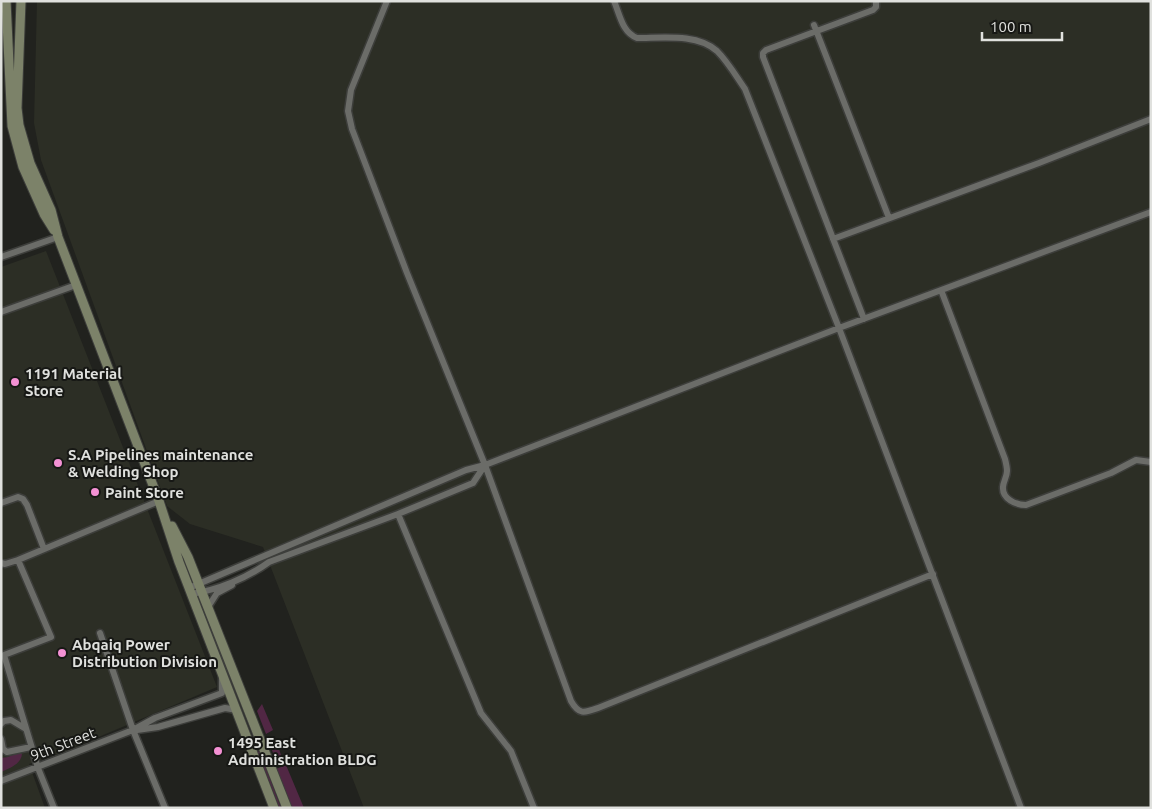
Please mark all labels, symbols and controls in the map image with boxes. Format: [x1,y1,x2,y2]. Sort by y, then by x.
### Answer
scale bar [982,10,1062,42]
text: 100 m [990,18,1032,35]
place label: 1191 Material Store [25,365,122,399]
marker: 1191 Material Store [9,376,21,388]
place label: S.A Pipelines maintenance & Welding Shop [68,446,253,480]
marker: S.A Pipelines maintenance & Welding Shop [52,457,64,469]
place label: Paint Store [105,484,184,501]
marker: Paint Store [89,486,101,498]
place label: Abqaiq Power Distribution Division [72,636,217,670]
marker: Abqaiq Power Distribution Division [56,647,68,659]
street label: 9th Street [28,724,98,764]
place label: 1495 East Administration BLDG [228,734,377,768]
marker: 1495 East Administration BLDG [212,745,224,757]

